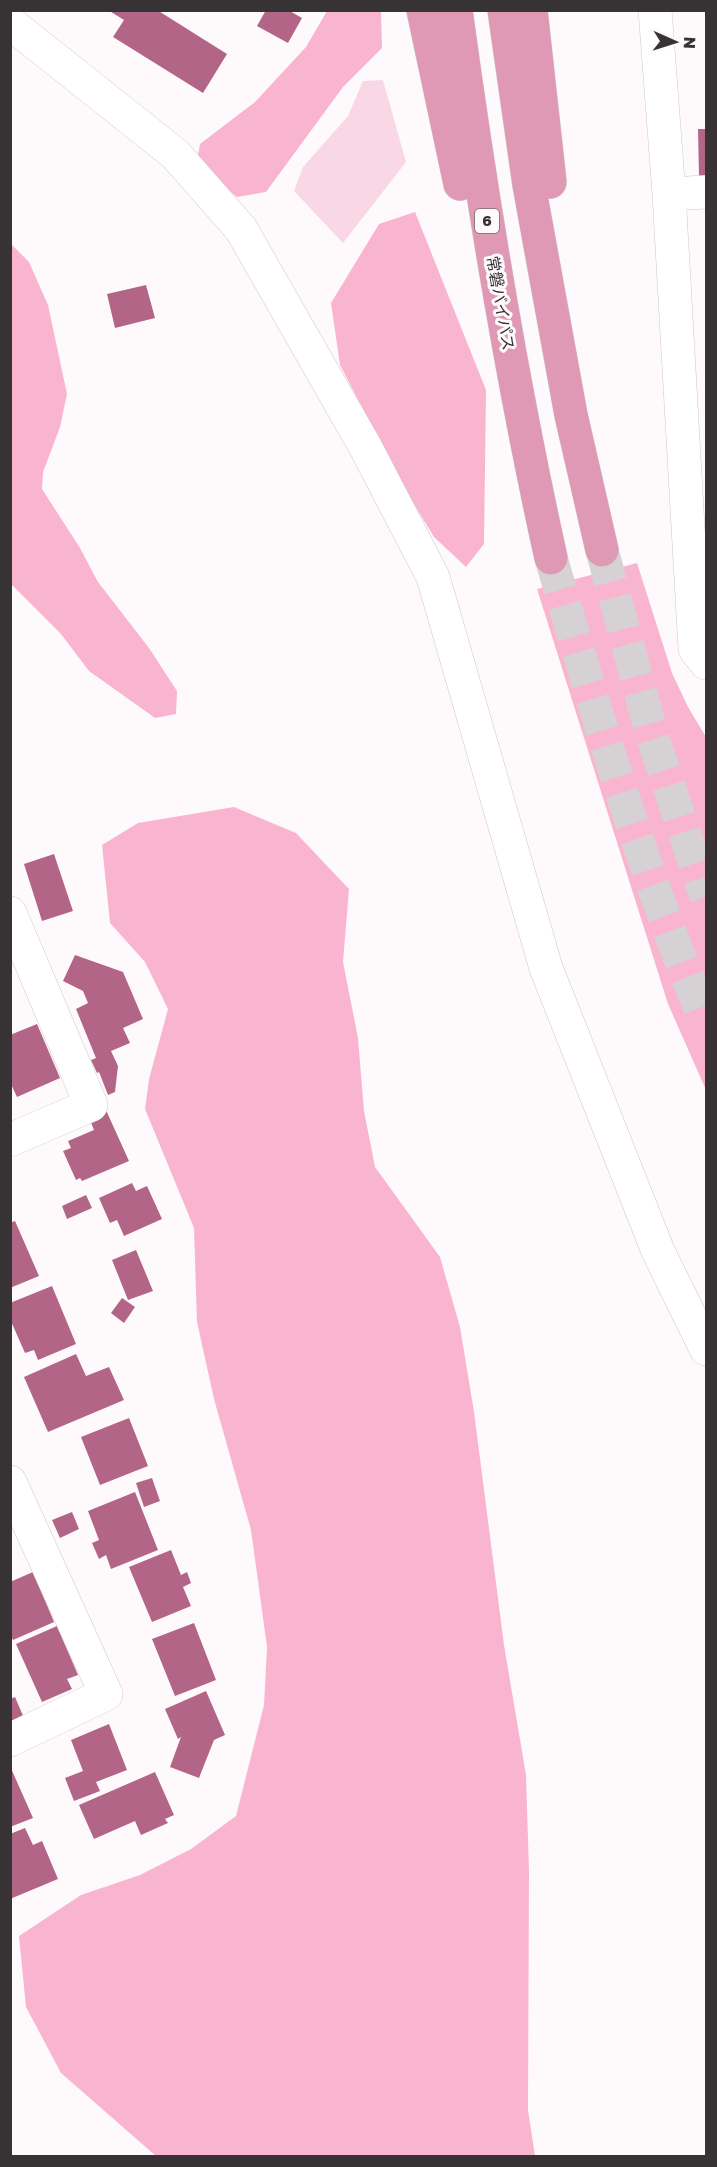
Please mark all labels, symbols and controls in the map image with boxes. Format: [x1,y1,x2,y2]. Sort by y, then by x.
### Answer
north arrow [645,12,705,72]
text: N [680,36,700,49]
road number: 6 [475,209,499,233]
street label: 常磐バイパス [483,254,519,352]

